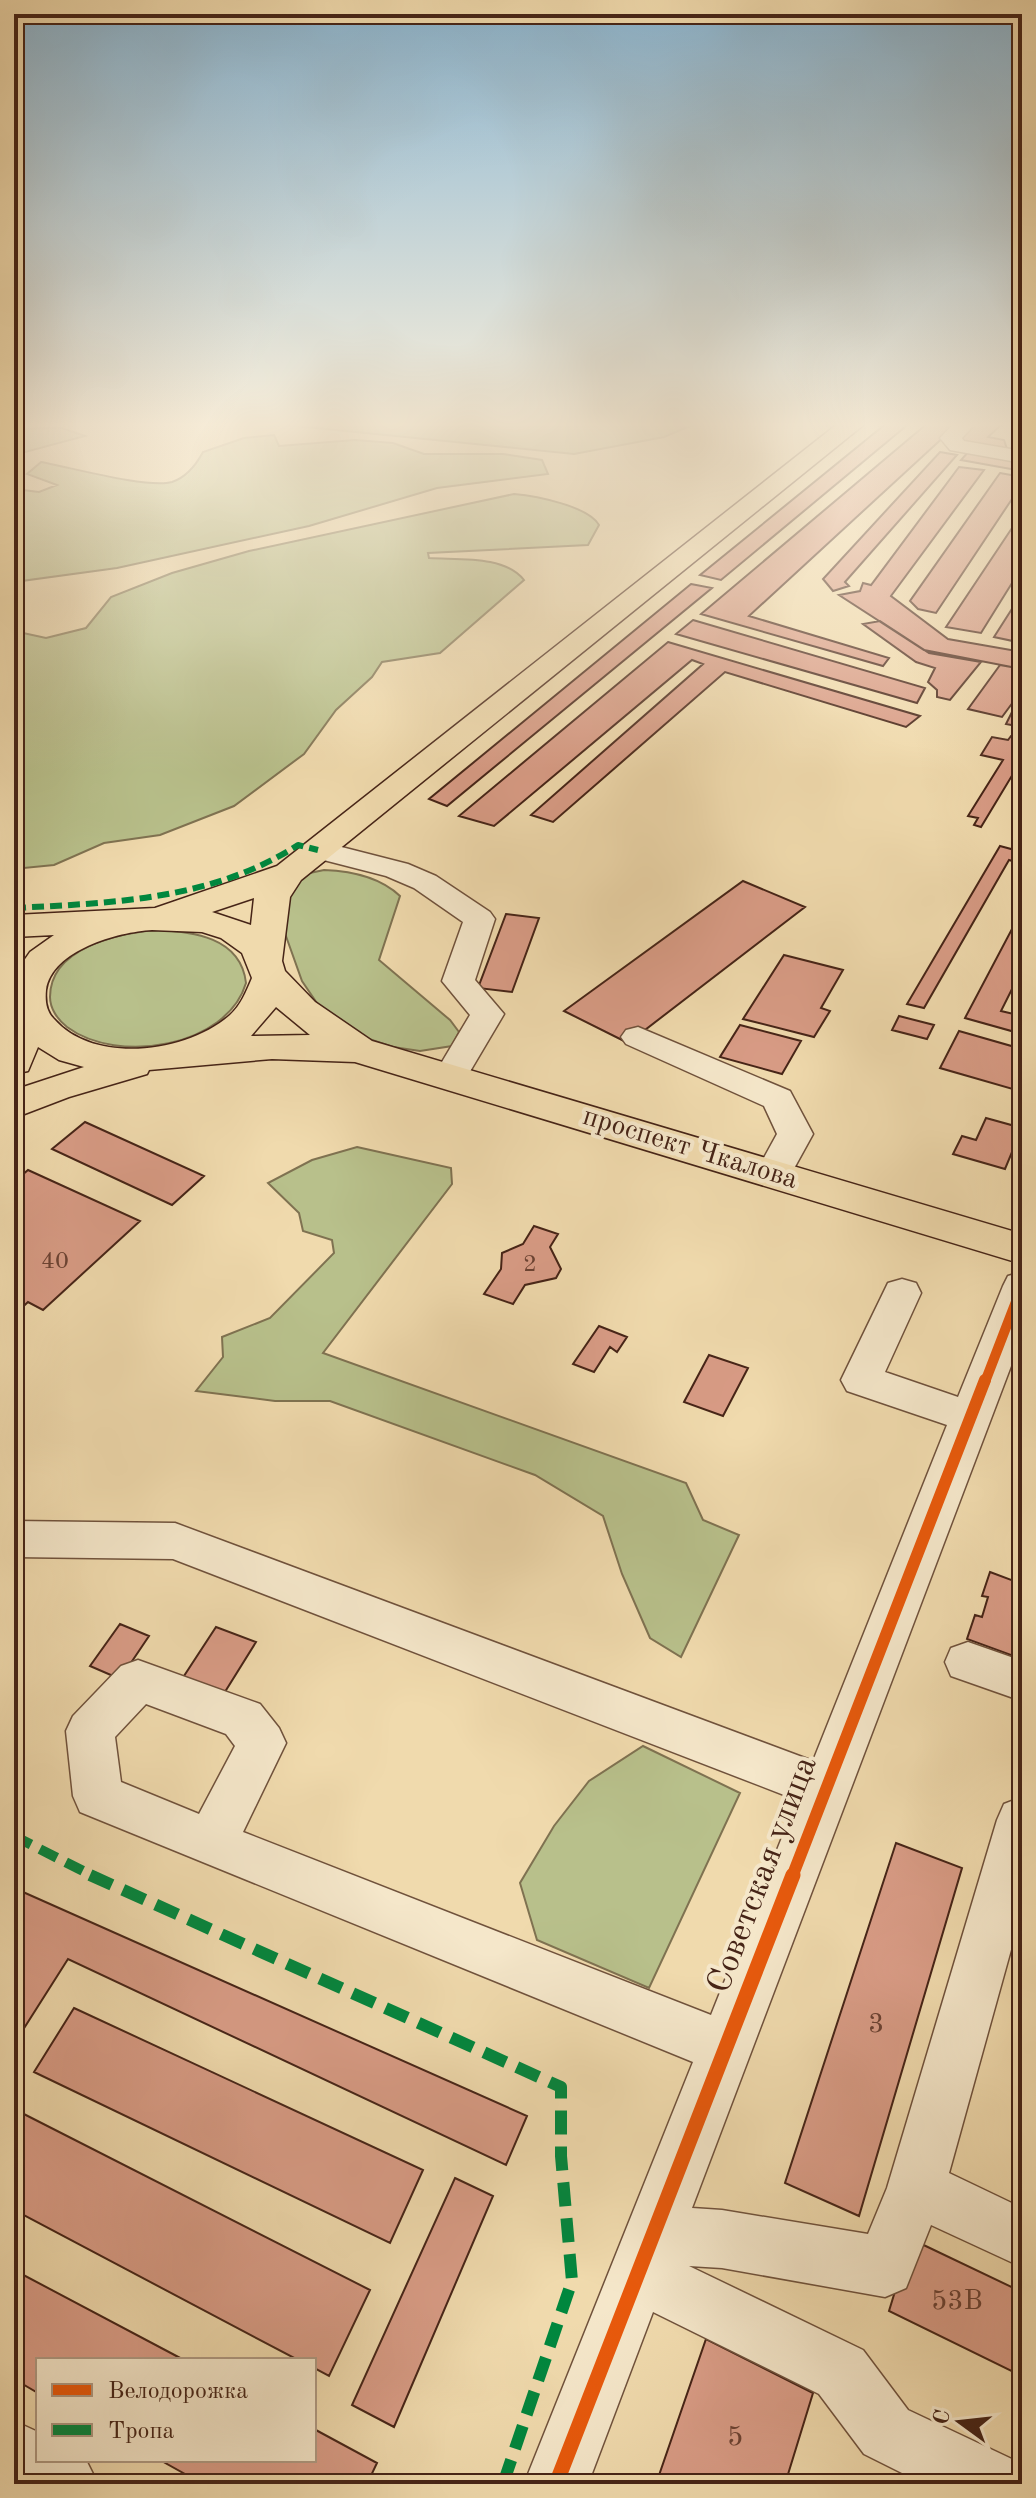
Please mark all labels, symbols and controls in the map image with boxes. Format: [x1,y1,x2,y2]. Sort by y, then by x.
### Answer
street label: проспект Чкалова [579,1103,801,1195]
house number: 40 [41,1250,69,1274]
house number: 2 [523,1253,537,1277]
street label: Советская улица [702,1752,824,1998]
house number: 3 [868,2011,884,2039]
house number: 53В [931,2288,983,2316]
legend [36,2358,316,2462]
text: Велодорожка [108,2380,248,2404]
north arrow [920,2382,1000,2462]
text: С [930,2407,955,2427]
text: Тропа [108,2420,175,2444]
house number: 5 [727,2424,743,2452]

